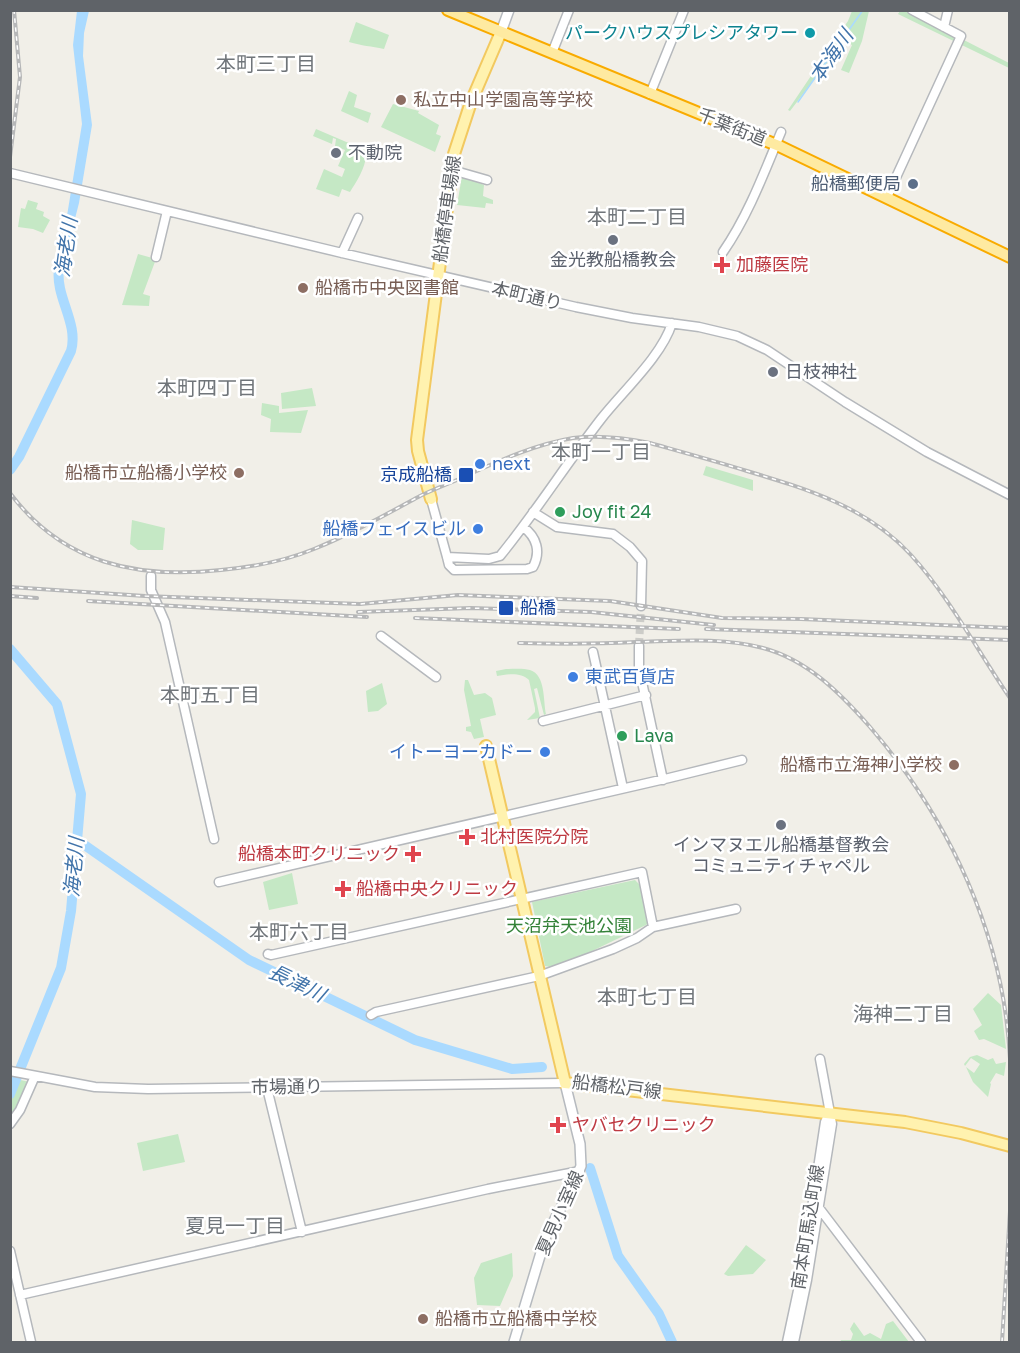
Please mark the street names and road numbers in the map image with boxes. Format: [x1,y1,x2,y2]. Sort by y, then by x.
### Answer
street label: 千葉街道 [695,102,770,150]
street label: 船橋停車場線 [428,154,464,264]
street label: 本町通り [490,276,565,314]
street label: 船橋松戸線 [571,1070,663,1102]
street label: 市場通り [251,1074,323,1098]
street label: 南本町馬込町線 [786,1163,828,1291]
street label: 夏見小室線 [531,1167,587,1258]

